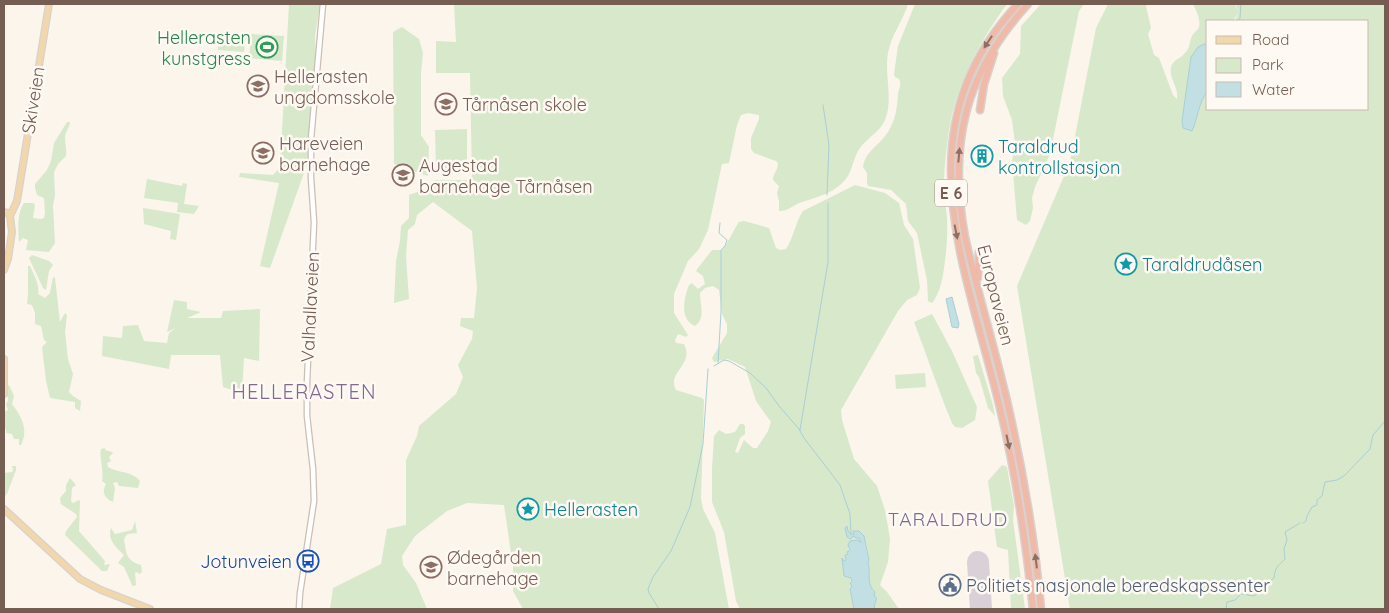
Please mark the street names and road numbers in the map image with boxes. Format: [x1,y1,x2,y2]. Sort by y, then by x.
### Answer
street label: Skiveien [16,65,50,135]
road number: E 6 [935,180,967,207]
street label: Europaveien [972,242,1020,348]
street label: Valhallaveien [296,251,324,363]

